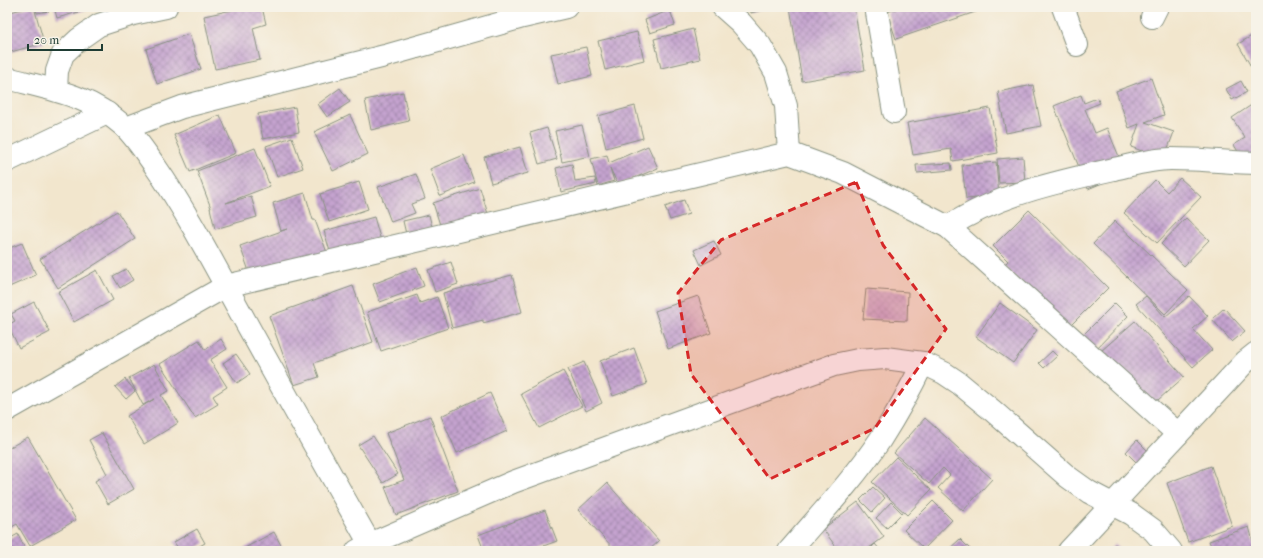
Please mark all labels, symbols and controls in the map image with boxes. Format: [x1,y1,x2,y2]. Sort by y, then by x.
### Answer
scale bar [28,26,102,52]
text: 20 m [34,33,59,47]

